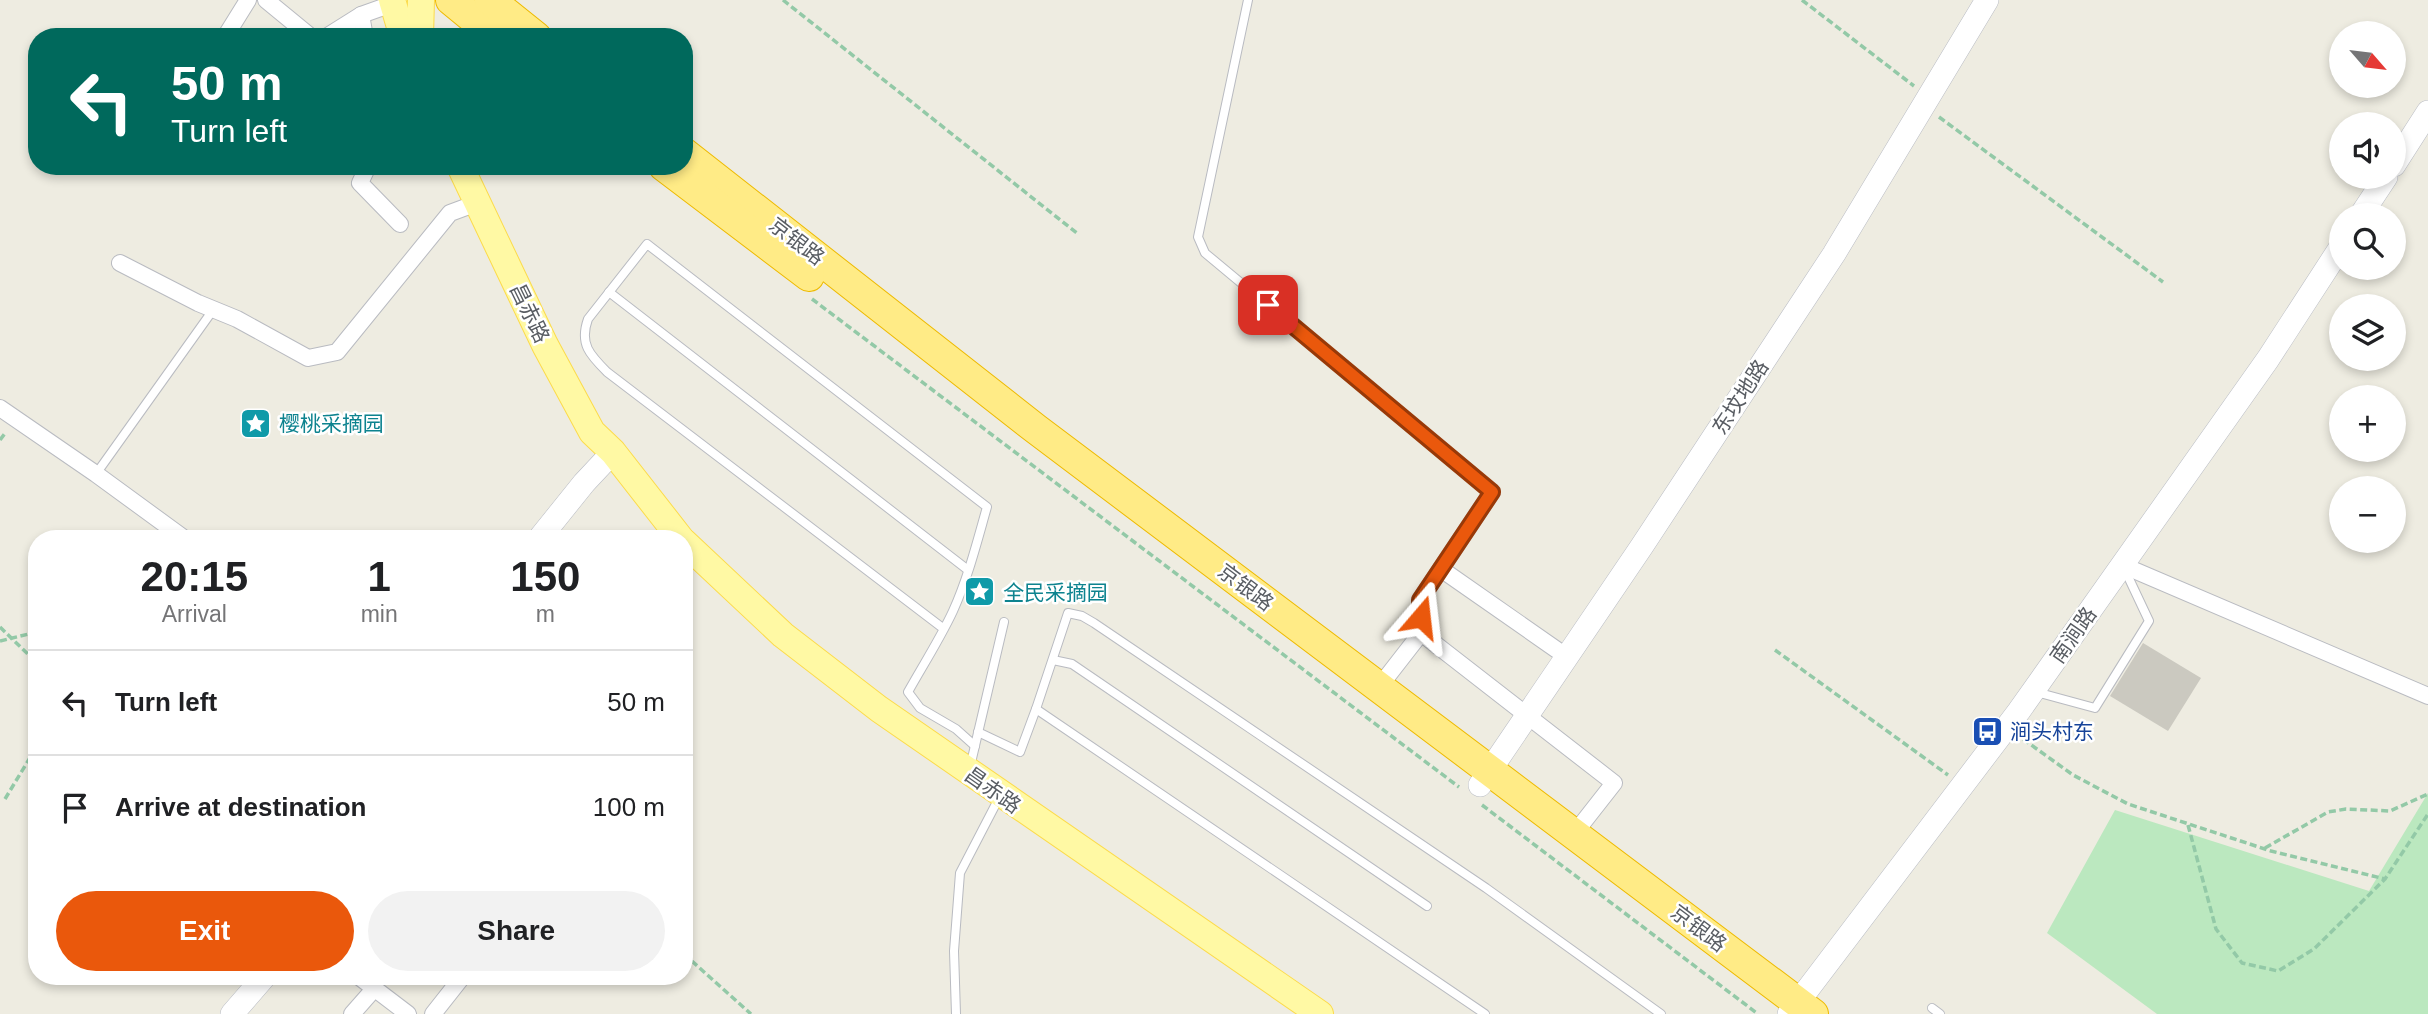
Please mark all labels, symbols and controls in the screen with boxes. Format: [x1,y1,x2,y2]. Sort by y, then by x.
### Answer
north arrow [2329,21,2406,98]
map controls [2329,21,2406,553]
icon: left [56,56,147,147]
text: 50 m [171,56,283,110]
button: sound [2329,112,2406,189]
text: Turn left [171,113,287,149]
button: search [2329,203,2406,280]
street label: 京银路 [765,213,829,269]
pin [1238,275,1298,335]
street label: 昌赤路 [506,280,554,346]
icon: arrive [1249,286,1287,324]
button: layers [2329,294,2406,371]
street label: 东坟地路 [1707,356,1773,438]
button: + [2329,385,2406,462]
place icon: 樱桃采摘园 [239,406,273,440]
place label: 樱桃采摘园 [279,412,384,435]
button: − [2329,476,2406,553]
text: 20:15 [141,553,248,600]
text: 1 [367,553,391,600]
text: 150 [510,553,580,600]
street label: 京银路 [1214,559,1278,615]
place icon: 全民采摘园 [963,575,997,609]
position arrow [1384,580,1458,654]
place label: 全民采摘园 [1003,581,1108,604]
text: Arrival [162,601,227,627]
text: min [361,601,398,627]
text: m [536,601,555,627]
street label: 南涧路 [2046,603,2100,667]
icon: left [56,684,94,722]
text: Turn left [115,687,217,717]
text: 50 m [607,687,665,717]
bus stop icon: 涧头村东 [1970,714,2004,748]
place label: 涧头村东 [2010,720,2094,743]
street label: 昌赤路 [961,763,1025,817]
icon: arrive [56,789,94,827]
text: Arrive at destination [115,792,366,822]
text: 100 m [593,792,665,822]
button: Exit [56,891,354,971]
button: Share [368,891,665,971]
street label: 京银路 [1667,900,1731,956]

